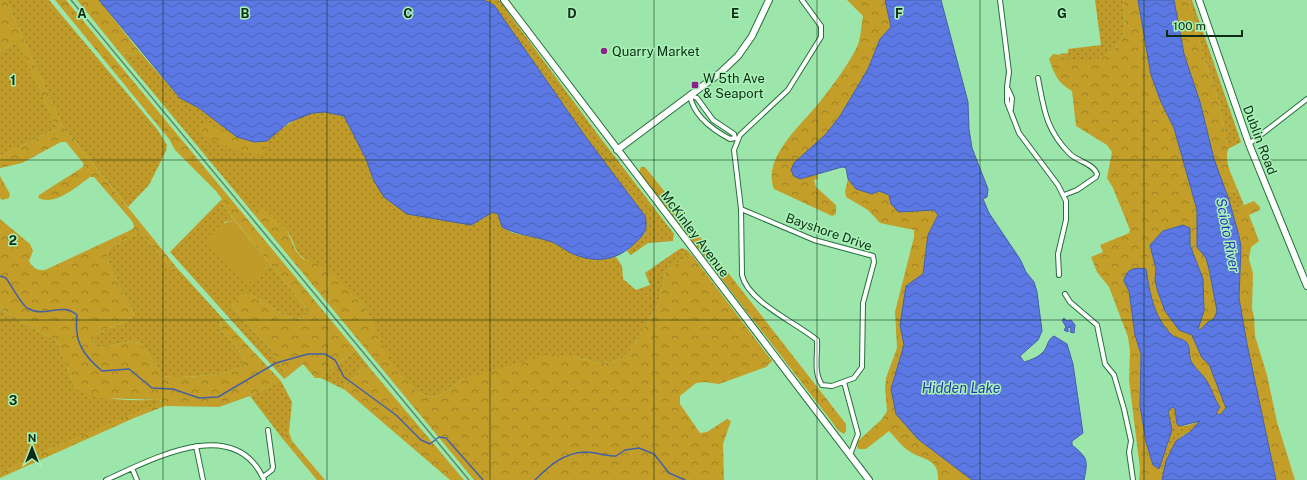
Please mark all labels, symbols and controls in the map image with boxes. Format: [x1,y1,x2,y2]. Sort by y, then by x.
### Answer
text: A [77,6,87,21]
text: B [241,6,250,21]
text: C [403,6,413,21]
text: D [567,6,577,21]
text: E [731,6,739,21]
text: F [895,6,903,21]
text: G [1057,6,1067,21]
scale bar [1167,12,1242,38]
text: 100 m [1173,19,1206,33]
place label: Quarry Market [612,44,700,59]
marker: Quarry Market [599,46,609,56]
place label: W 5th Ave & Seaport [703,71,765,101]
text: 1 [10,73,16,88]
marker: W 5th Ave & Seaport [690,80,700,90]
street label: Dublin Road [1240,103,1280,177]
street label: McKinley Avenue [658,188,732,280]
water label: Scioto River [1213,197,1243,274]
street label: Bayshore Drive [784,210,874,254]
text: 2 [9,233,17,248]
water label: Hidden Lake [922,380,1001,396]
text: 3 [9,393,18,408]
north arrow [12,428,52,468]
text: N [28,432,36,444]

